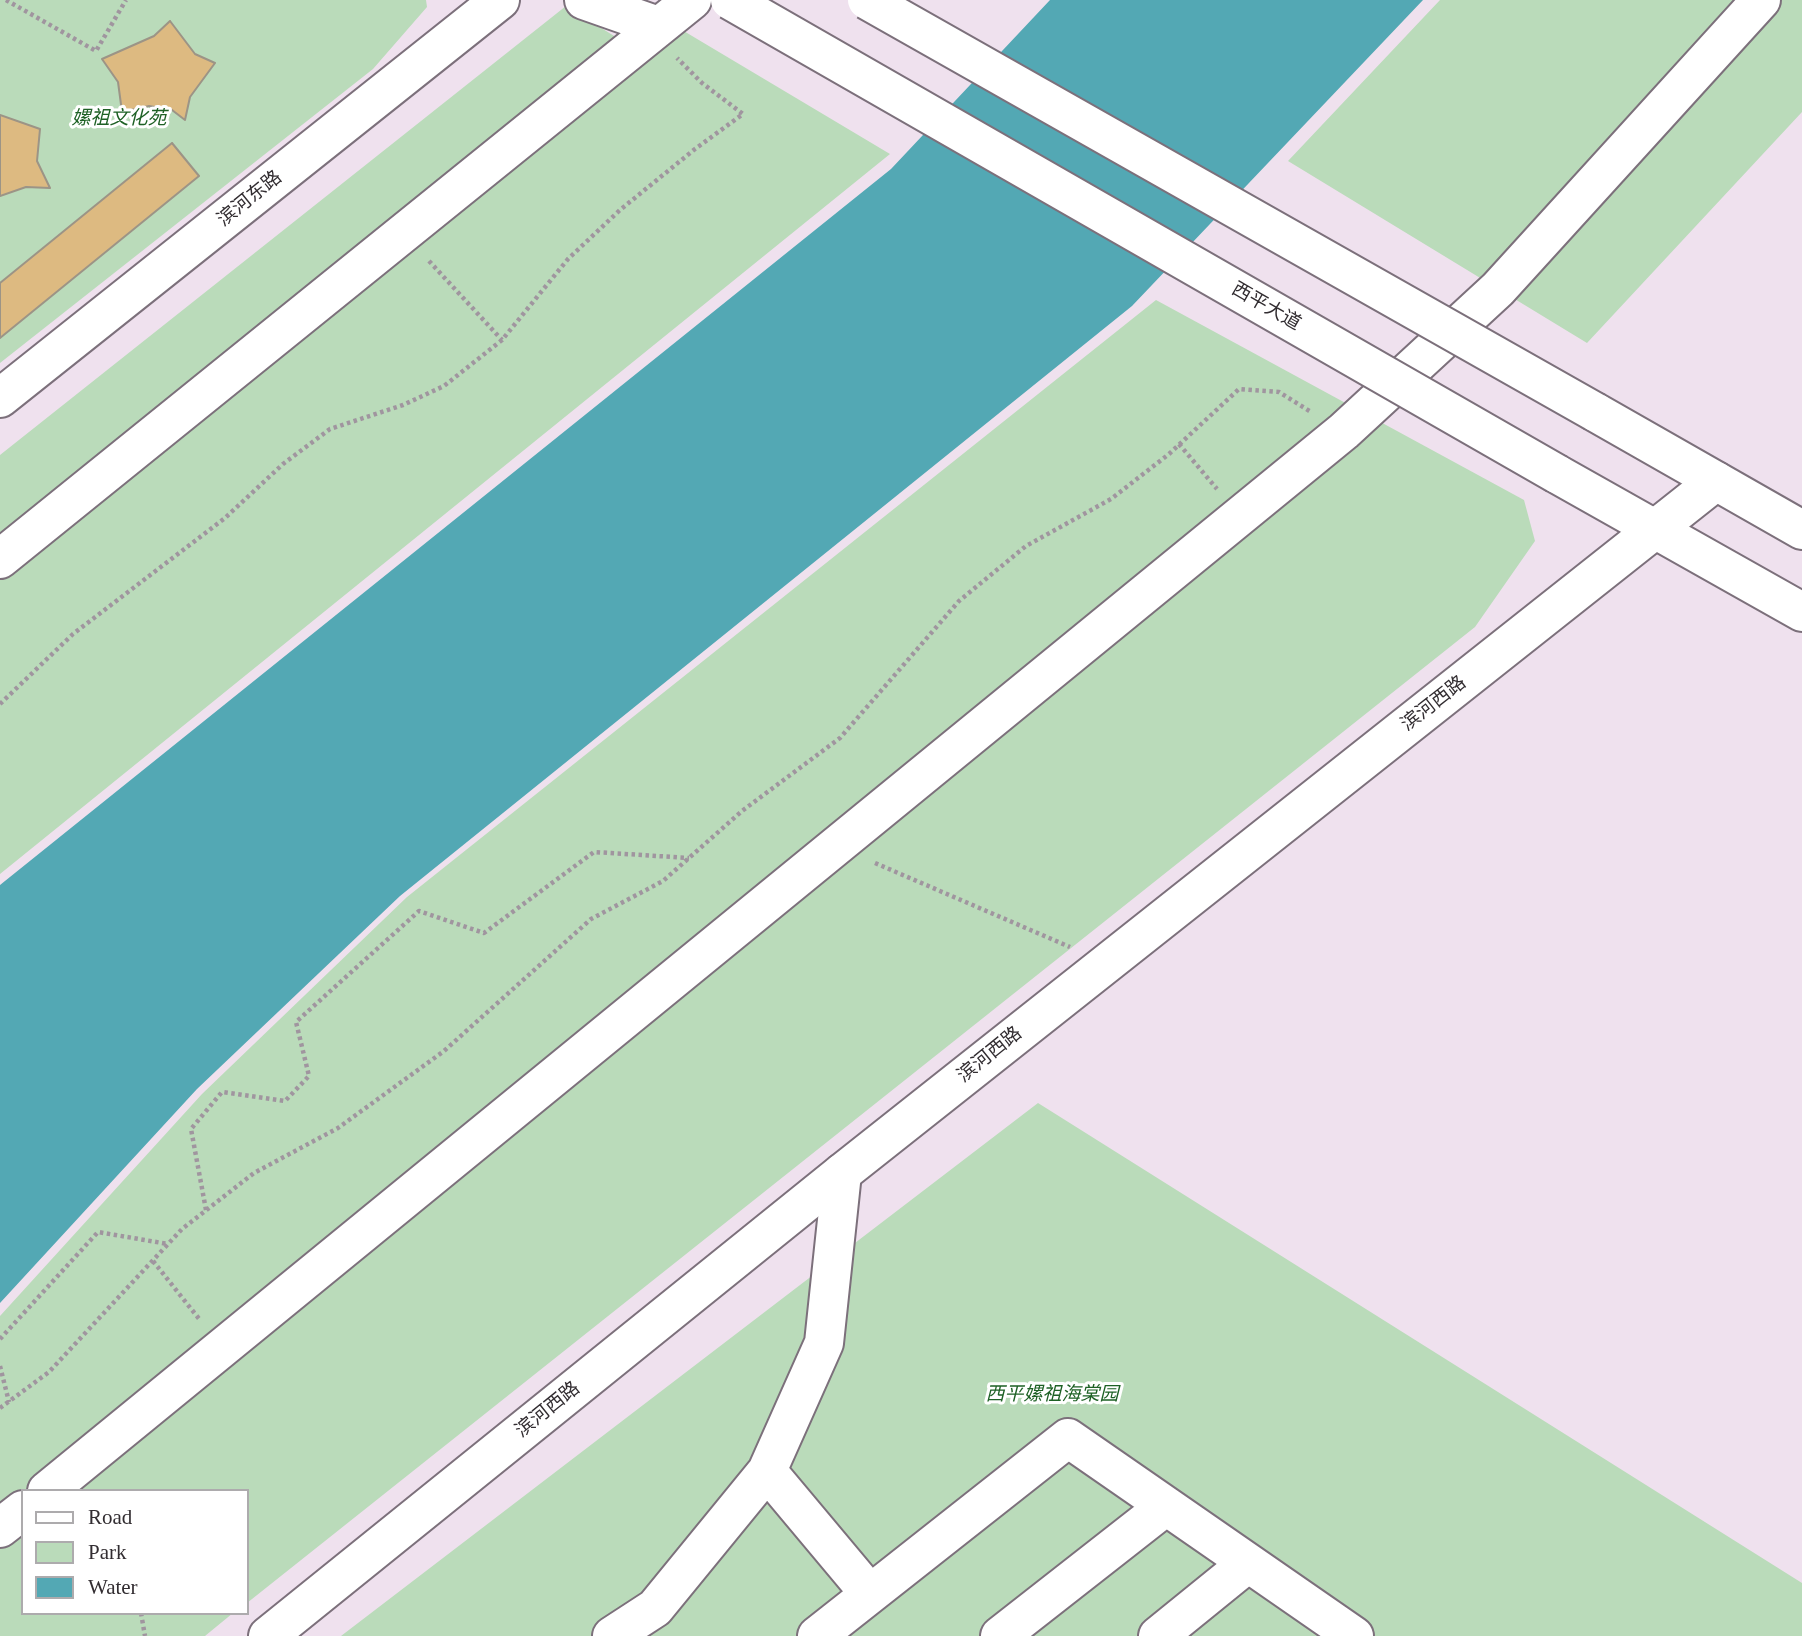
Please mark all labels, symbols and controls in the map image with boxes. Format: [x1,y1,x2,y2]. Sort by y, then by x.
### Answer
park label: 嫘祖文化苑 [72,108,166,130]
street label: 滨河东路 [213,166,287,232]
street label: 西平大道 [1227,278,1305,336]
street label: 滨河西路 [1397,672,1471,736]
street label: 滨河西路 [953,1022,1027,1088]
street label: 滨河西路 [511,1377,585,1443]
park label: 西平嫘祖海棠园 [986,1384,1118,1406]
legend [21,1489,248,1615]
text: Road [88,1505,132,1529]
text: Park [88,1540,127,1564]
text: Water [88,1575,138,1599]

